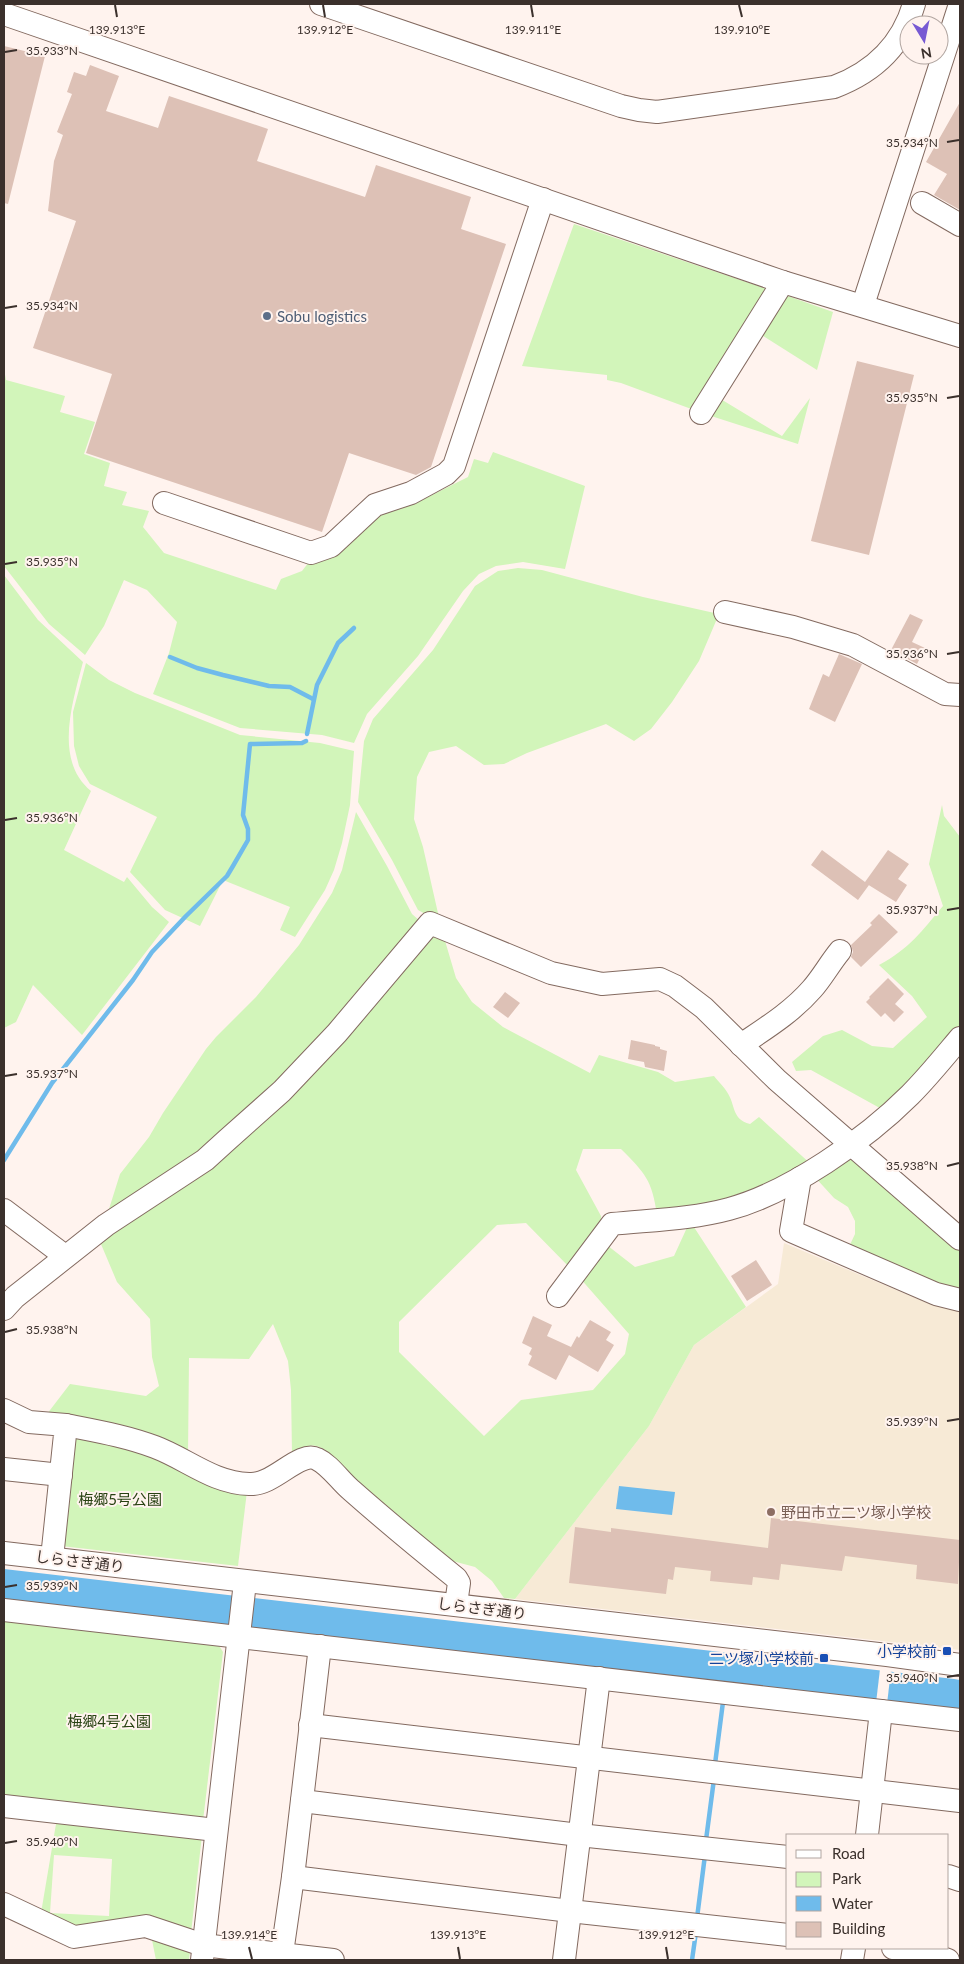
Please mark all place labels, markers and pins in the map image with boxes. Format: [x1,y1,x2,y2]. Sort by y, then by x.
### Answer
place label: Sobu logistics [277,307,367,325]
marker: Sobu logistics [261,310,273,322]
place label: 野田市立二ツ塚小学校 [781,1503,931,1521]
marker: 野田市立二ツ塚小学校 [765,1506,777,1518]
place label: 小学校前 [877,1642,937,1660]
marker: 小学校前 [941,1645,953,1657]
place label: 二ツ塚小学校前 [709,1649,814,1667]
marker: 二ツ塚小学校前 [818,1652,830,1664]

